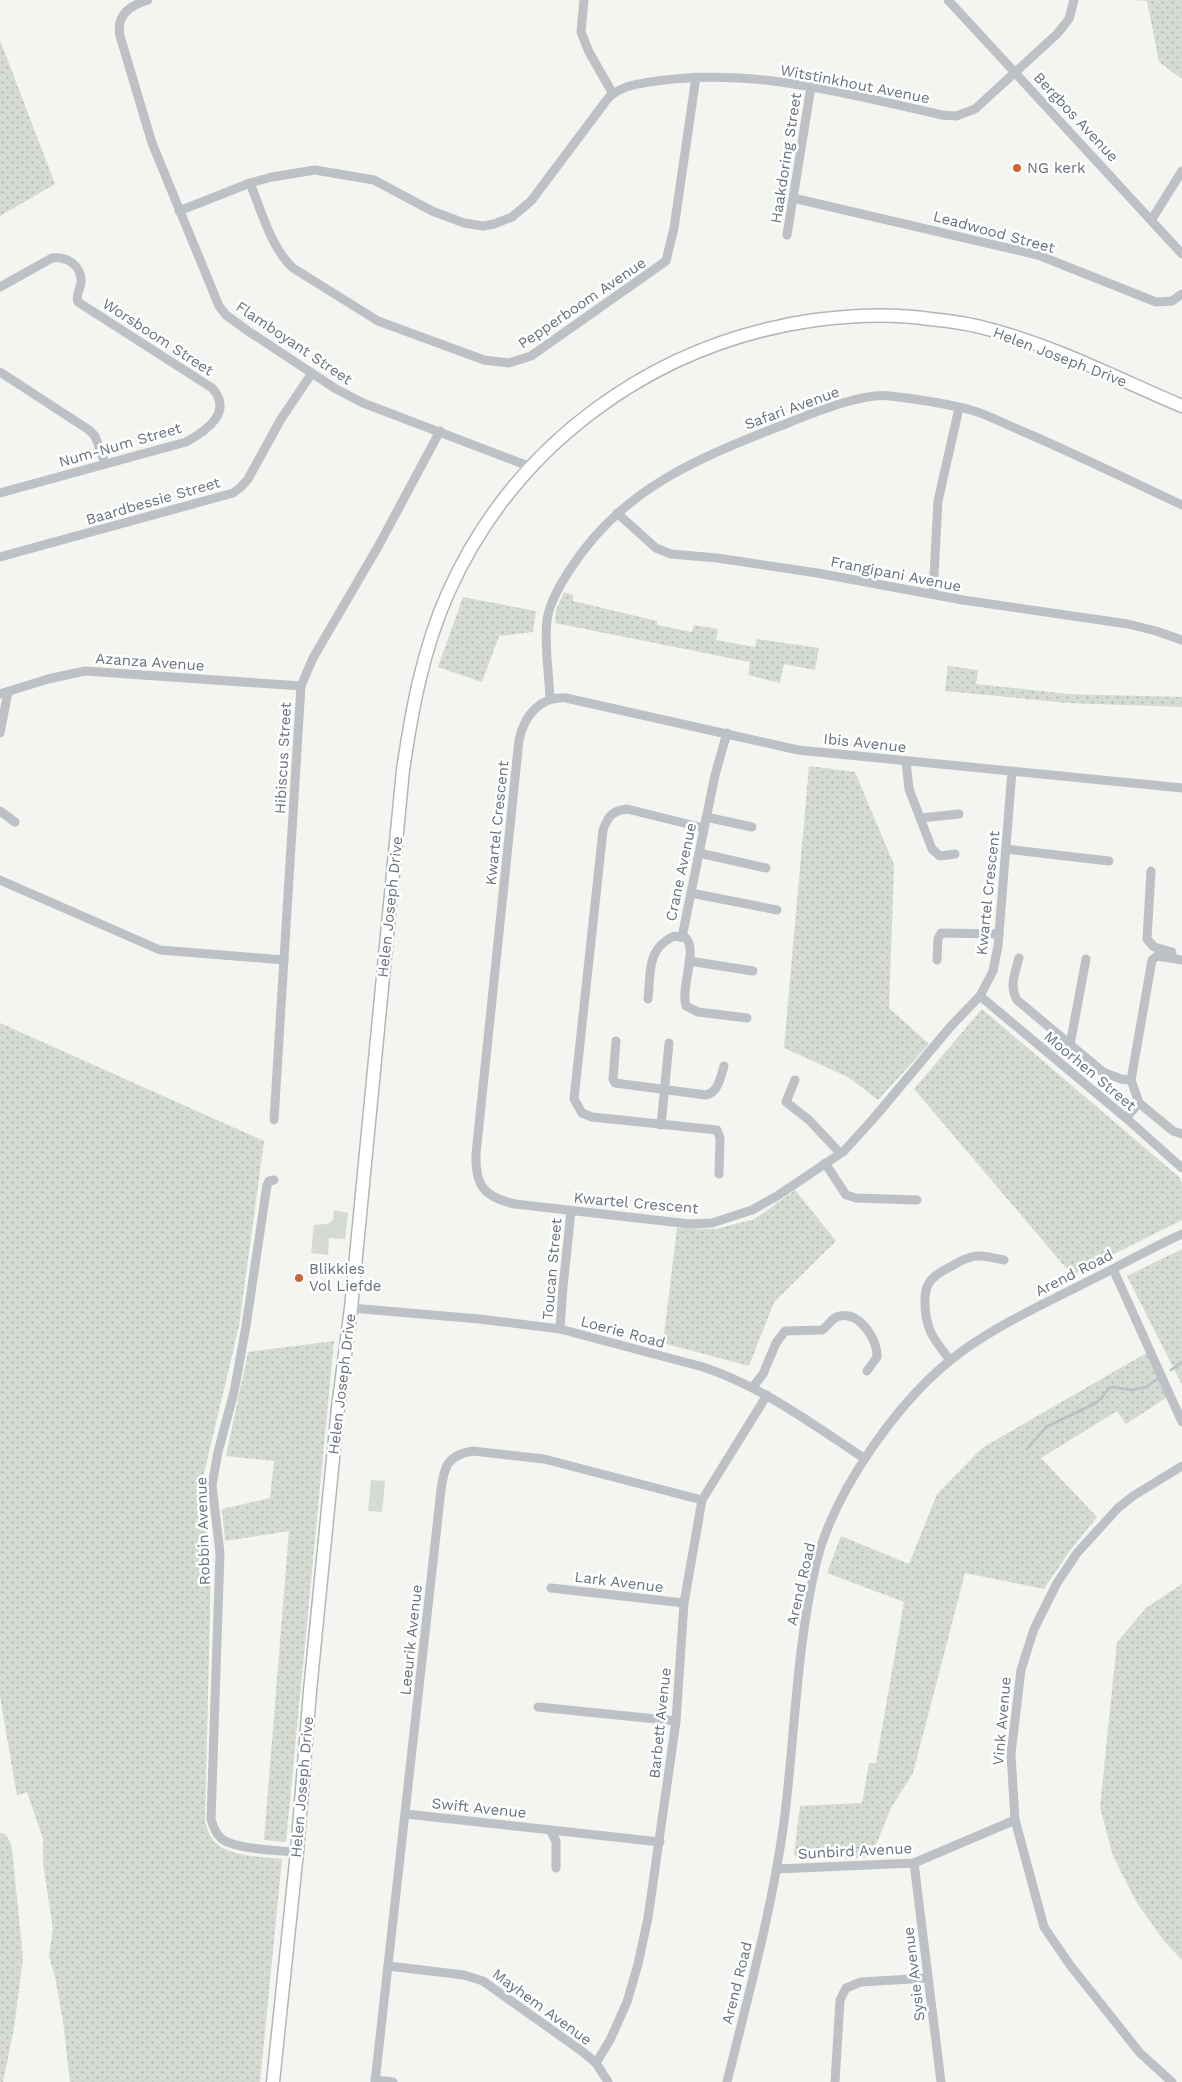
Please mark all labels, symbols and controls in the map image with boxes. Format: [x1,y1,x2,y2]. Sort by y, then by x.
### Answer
street label: Witstinkhout Avenue [779,61,931,107]
street label: Bergbos Avenue [1030,68,1122,166]
street label: Haakdoring Street [767,91,805,225]
place label: NG kerk [1027,159,1086,177]
marker: NG kerk [1011,162,1023,174]
street label: Leadwood Street [931,207,1058,257]
street label: Pepperboom Avenue [515,253,649,353]
street label: Worsboom Street [99,294,217,380]
street label: Flamboyant Street [232,297,356,389]
street label: Helen Joseph Drive [991,323,1129,391]
street label: Safari Avenue [742,383,842,433]
street label: Num-Num Street [57,419,184,471]
street label: Baardbessie Street [84,473,223,529]
street label: Frangipani Avenue [829,552,963,596]
street label: Azanza Avenue [95,649,205,675]
street label: Hibiscus Street [271,701,295,814]
street label: Ibis Avenue [823,730,907,756]
street label: Kwartel Crescent [482,759,513,886]
street label: Crane Avenue [662,821,700,923]
street label: Kwartel Crescent [973,829,1004,956]
street label: Helen Joseph Drive [374,836,406,978]
street label: Moorhen Street [1040,1027,1140,1115]
street label: Kwartel Crescent [573,1189,700,1217]
street label: Toucan Street [539,1217,565,1321]
street label: Arend Road [1032,1246,1116,1300]
place label: Blikkies Vol Liefde [309,1260,382,1295]
marker: Blikkies Vol Liefde [293,1272,305,1284]
street label: Helen Joseph Drive [324,1312,360,1456]
street label: Loerie Road [579,1312,667,1352]
street label: Robbin Avenue [192,1477,214,1585]
street label: Arend Road [783,1541,819,1627]
street label: Lark Avenue [574,1568,664,1596]
street label: Leeurik Avenue [396,1584,426,1696]
street label: Barbett Avenue [645,1667,675,1779]
street label: Vink Avenue [989,1676,1015,1766]
street label: Helen Joseph Drive [287,1716,317,1858]
street label: Swift Avenue [431,1794,527,1822]
street label: Sunbird Avenue [797,1839,913,1863]
street label: Sysie Avenue [899,1926,929,2022]
street label: Arend Road [718,1940,756,2026]
street label: Mayhem Avenue [489,1965,595,2049]

